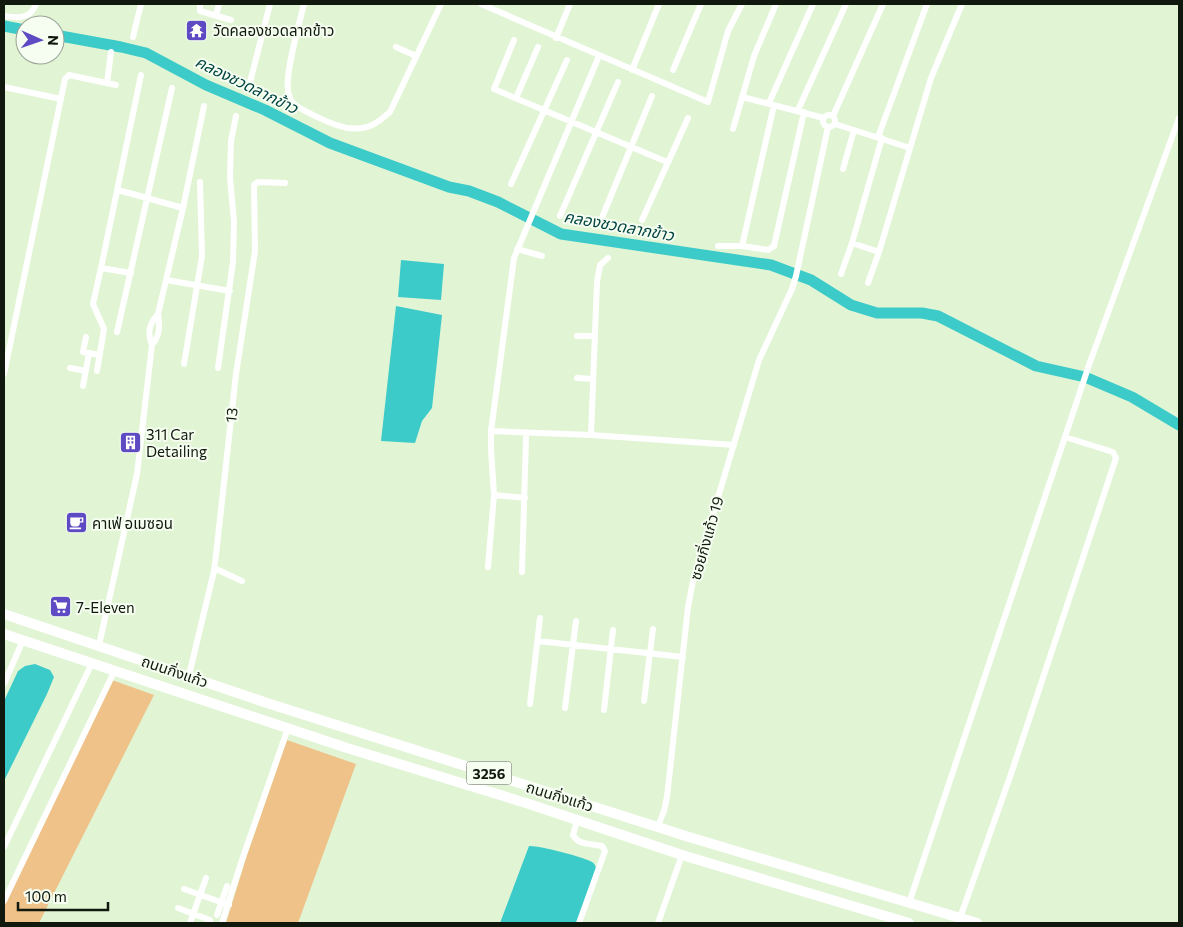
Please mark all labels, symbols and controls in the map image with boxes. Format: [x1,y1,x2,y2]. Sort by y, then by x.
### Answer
north arrow [15,15,65,65]
temple icon: วัดคลองชวดลากข้าว [185,18,209,42]
place label: วัดคลองชวดลากข้าว [213,21,334,39]
text: N [45,35,62,46]
water label: คลองชวดลากข้าว [193,51,302,117]
water label: คลองชวดลากข้าว [562,206,677,244]
street label: 13 [221,406,241,424]
place label: 311 Car Detailing [146,425,207,460]
building icon: 311 Car Detailing [118,431,142,455]
street label: ซอยกิ่งแก้ว 19 [685,494,727,582]
cafe icon: คาเฟ่ อเมซอน [64,511,88,535]
place label: คาเฟ่ อเมซอน [92,514,173,532]
supermarket icon: 7-Eleven [48,595,72,619]
place label: 7-Eleven [76,598,135,616]
street label: ถนนกิ่งแก้ว [139,651,211,691]
road number: 3256 [466,761,512,784]
street label: ถนนกิ่งแก้ว [524,777,596,815]
scale bar [18,880,108,912]
text: 100 m [25,887,67,905]

